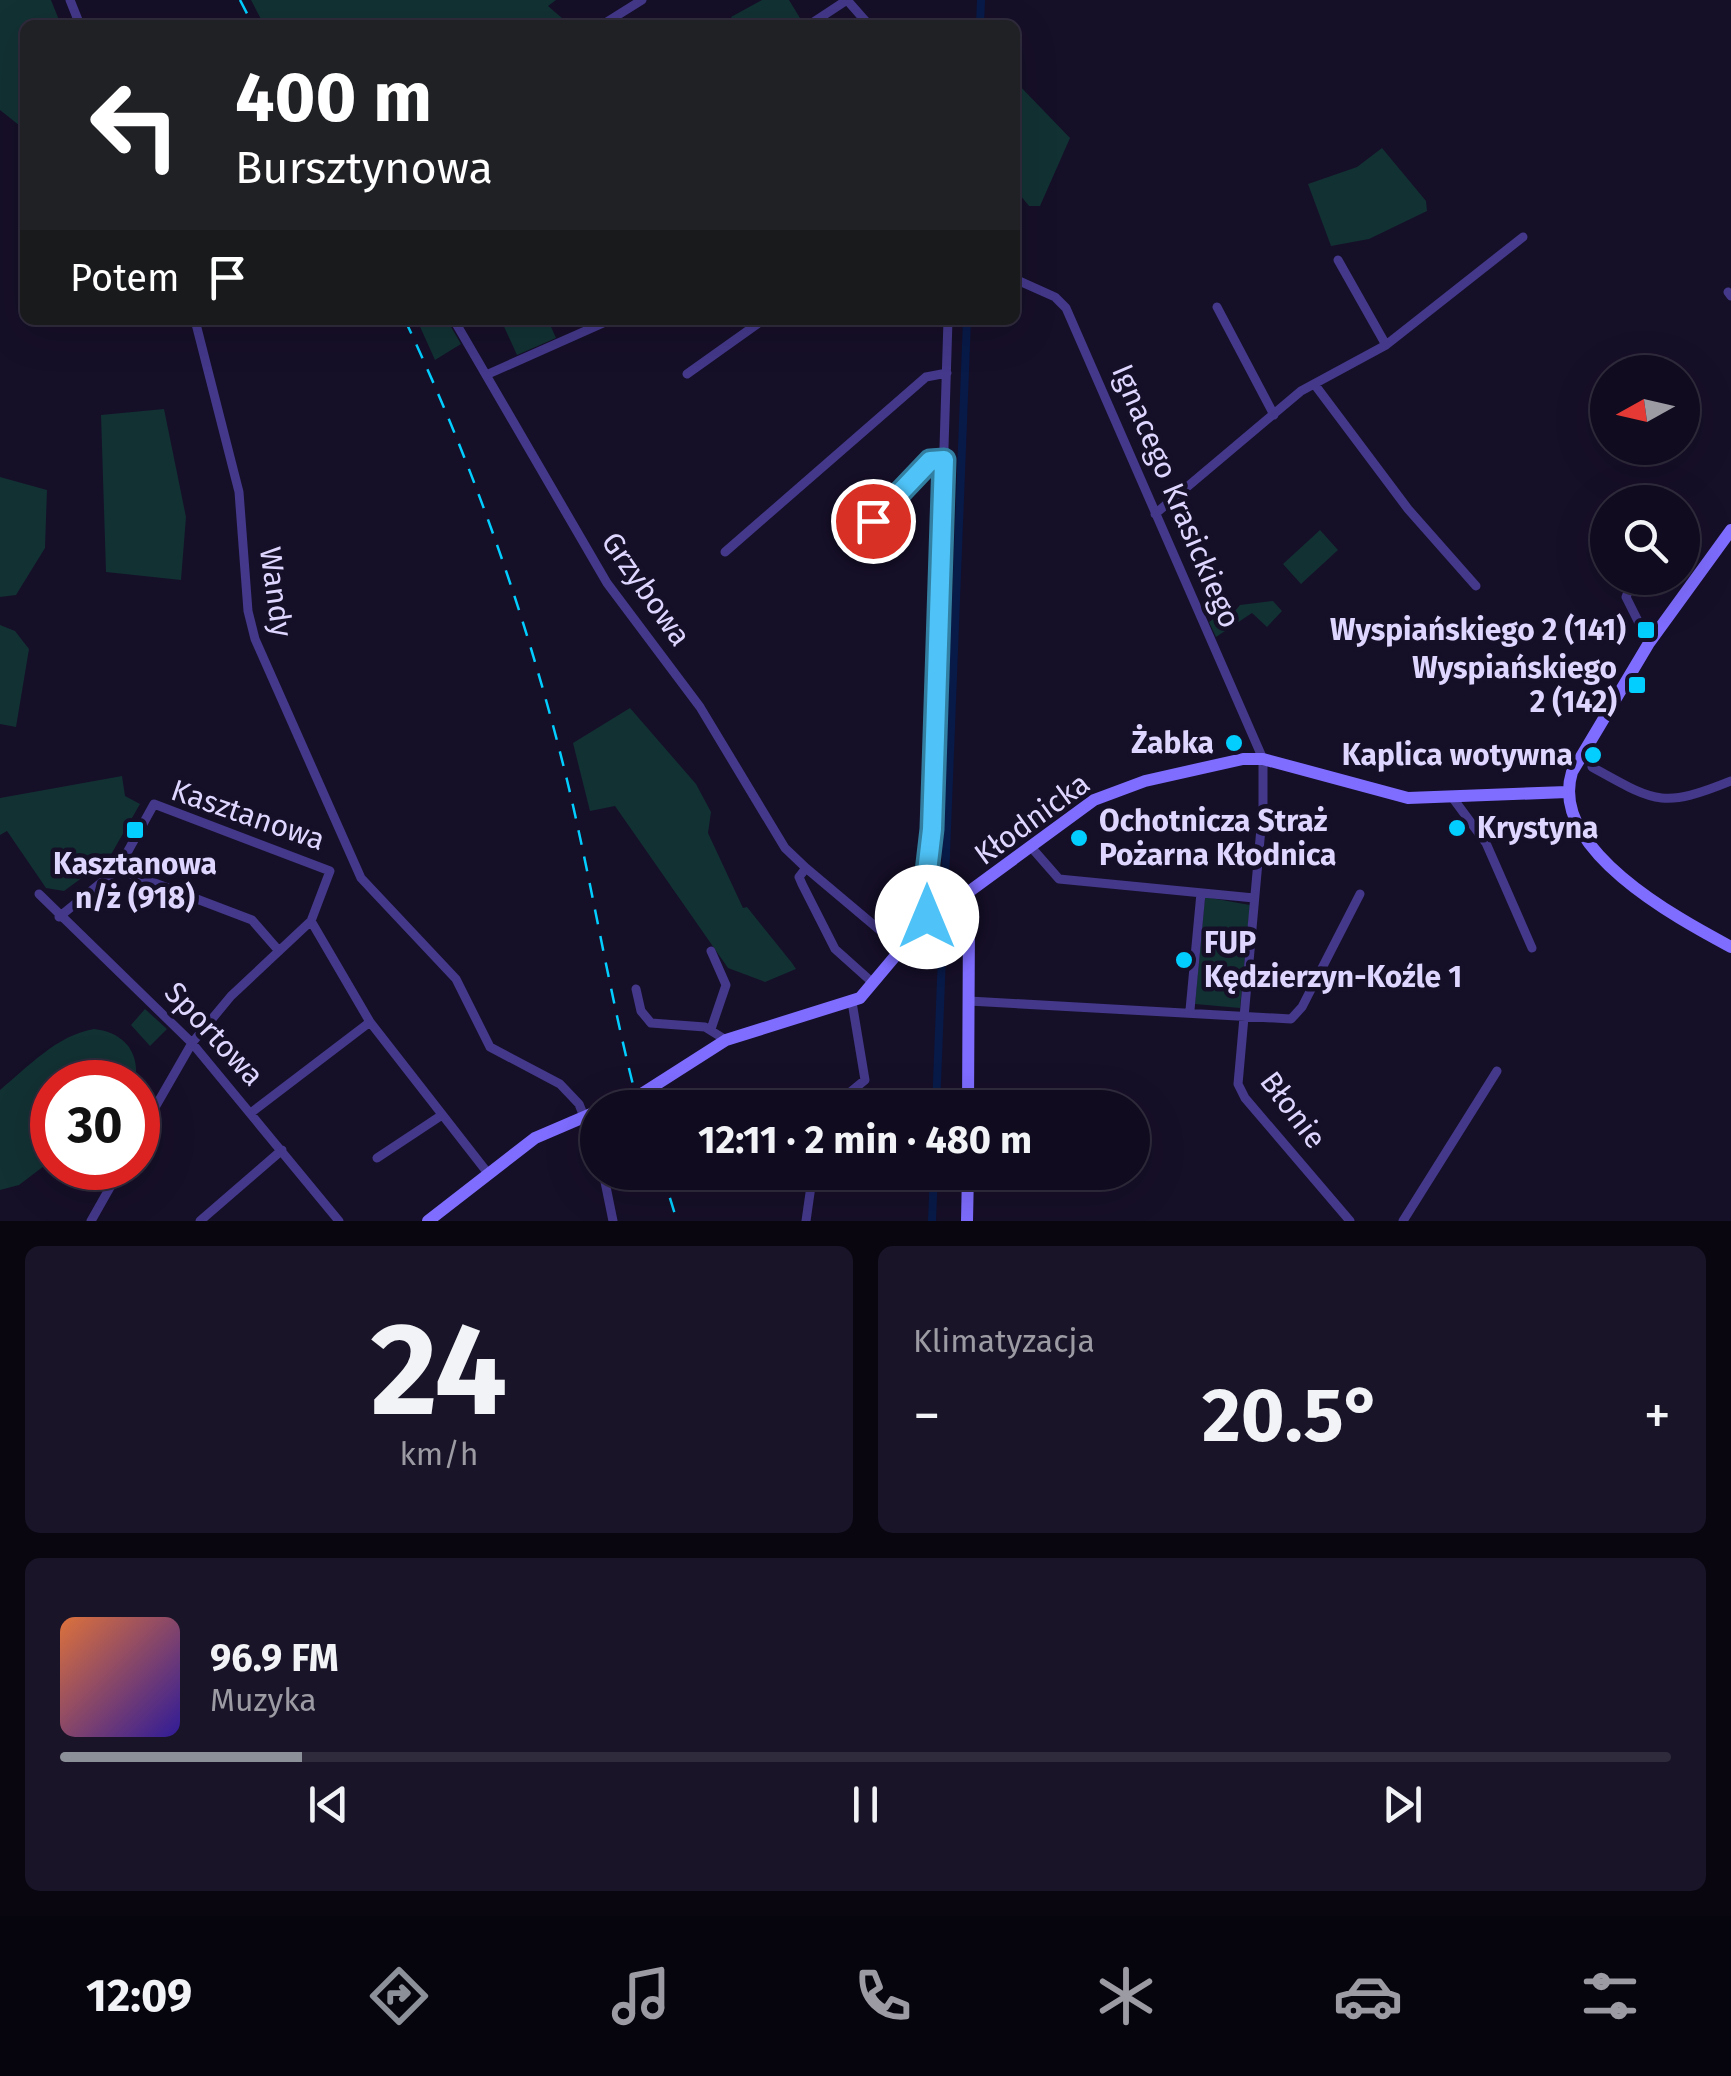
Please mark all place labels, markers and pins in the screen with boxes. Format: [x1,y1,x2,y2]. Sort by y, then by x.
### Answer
pin [831,479,916,564]
place label: Wyspiańskiego 2 (141) [1330,612,1626,648]
marker: Wyspiańskiego 2 (141) [1635,619,1657,641]
place label: Wyspiańskiego 2 (142) [1412,650,1617,720]
marker: Wyspiańskiego 2 (142) [1626,674,1648,696]
place label: Żabka [1131,724,1214,761]
marker: Żabka [1223,732,1245,754]
place label: Kaplica wotywna [1342,737,1573,773]
marker: Kaplica wotywna [1582,744,1604,766]
place label: Ochotnicza Straż Pożarna Kłodnica [1099,803,1337,873]
place label: Krystyna [1477,810,1599,846]
marker: Krystyna [1446,817,1468,839]
marker: Kasztanowa n/ż (918) [124,819,146,841]
marker: Ochotnicza Straż Pożarna Kłodnica [1068,827,1090,849]
place label: Kasztanowa n/ż (918) [53,846,217,916]
place label: FUP Kędzierzyn-Koźle 1 [1204,925,1462,995]
marker: FUP Kędzierzyn-Koźle 1 [1173,949,1195,971]

